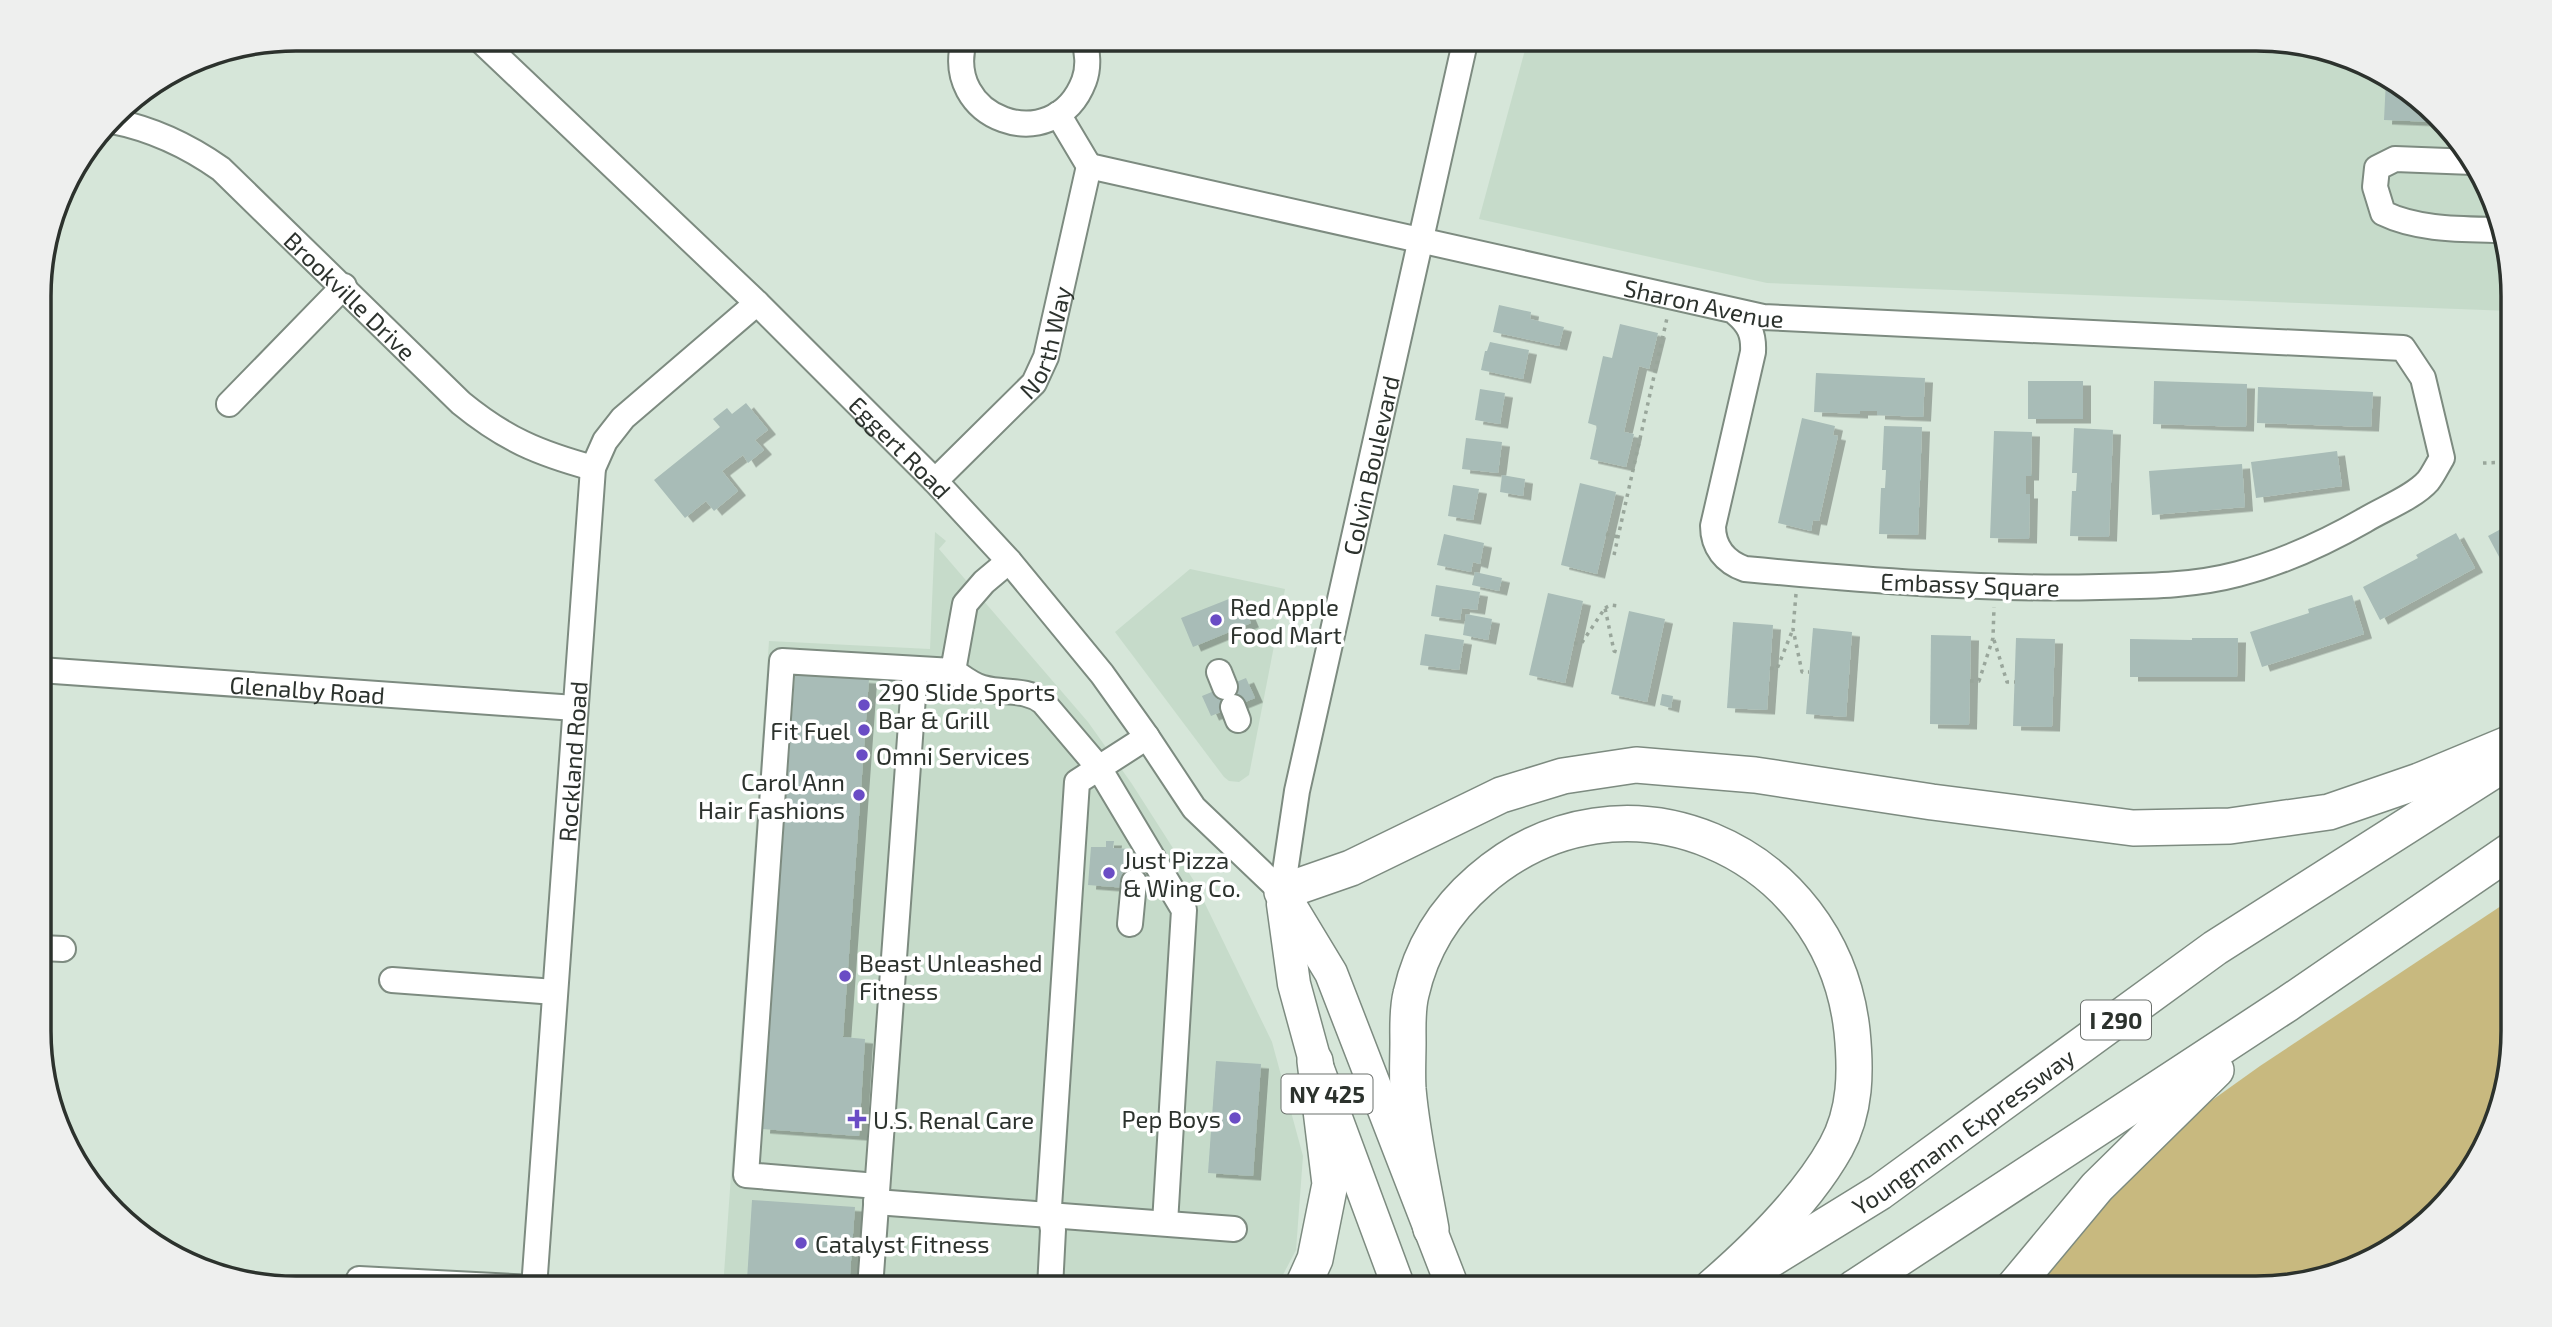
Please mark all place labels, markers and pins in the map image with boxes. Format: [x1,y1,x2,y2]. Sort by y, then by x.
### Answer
place label: Red Apple Food Mart [1230,592,1342,649]
marker: Red Apple Food Mart [1208,612,1224,628]
place label: 290 Slide Sports Bar & Grill [878,677,1056,734]
marker: 290 Slide Sports Bar & Grill [856,697,872,713]
place label: Fit Fuel [770,716,850,745]
marker: Fit Fuel [856,722,872,738]
place label: Omni Services [876,741,1030,770]
marker: Omni Services [854,747,870,763]
place label: Carol Ann Hair Fashions [698,767,845,824]
marker: Carol Ann Hair Fashions [851,787,867,803]
place label: Just Pizza & Wing Co. [1123,845,1241,902]
marker: Just Pizza & Wing Co. [1101,865,1117,881]
place label: Beast Unleashed Fitness [859,948,1043,1005]
marker: Beast Unleashed Fitness [837,968,853,984]
place label: Pep Boys [1122,1104,1221,1133]
place label: U.S. Renal Care [873,1105,1034,1134]
marker: U.S. Renal Care [847,1109,867,1129]
marker: Pep Boys [1227,1110,1243,1126]
place label: Catalyst Fitness [815,1229,989,1258]
marker: Catalyst Fitness [793,1235,809,1251]

